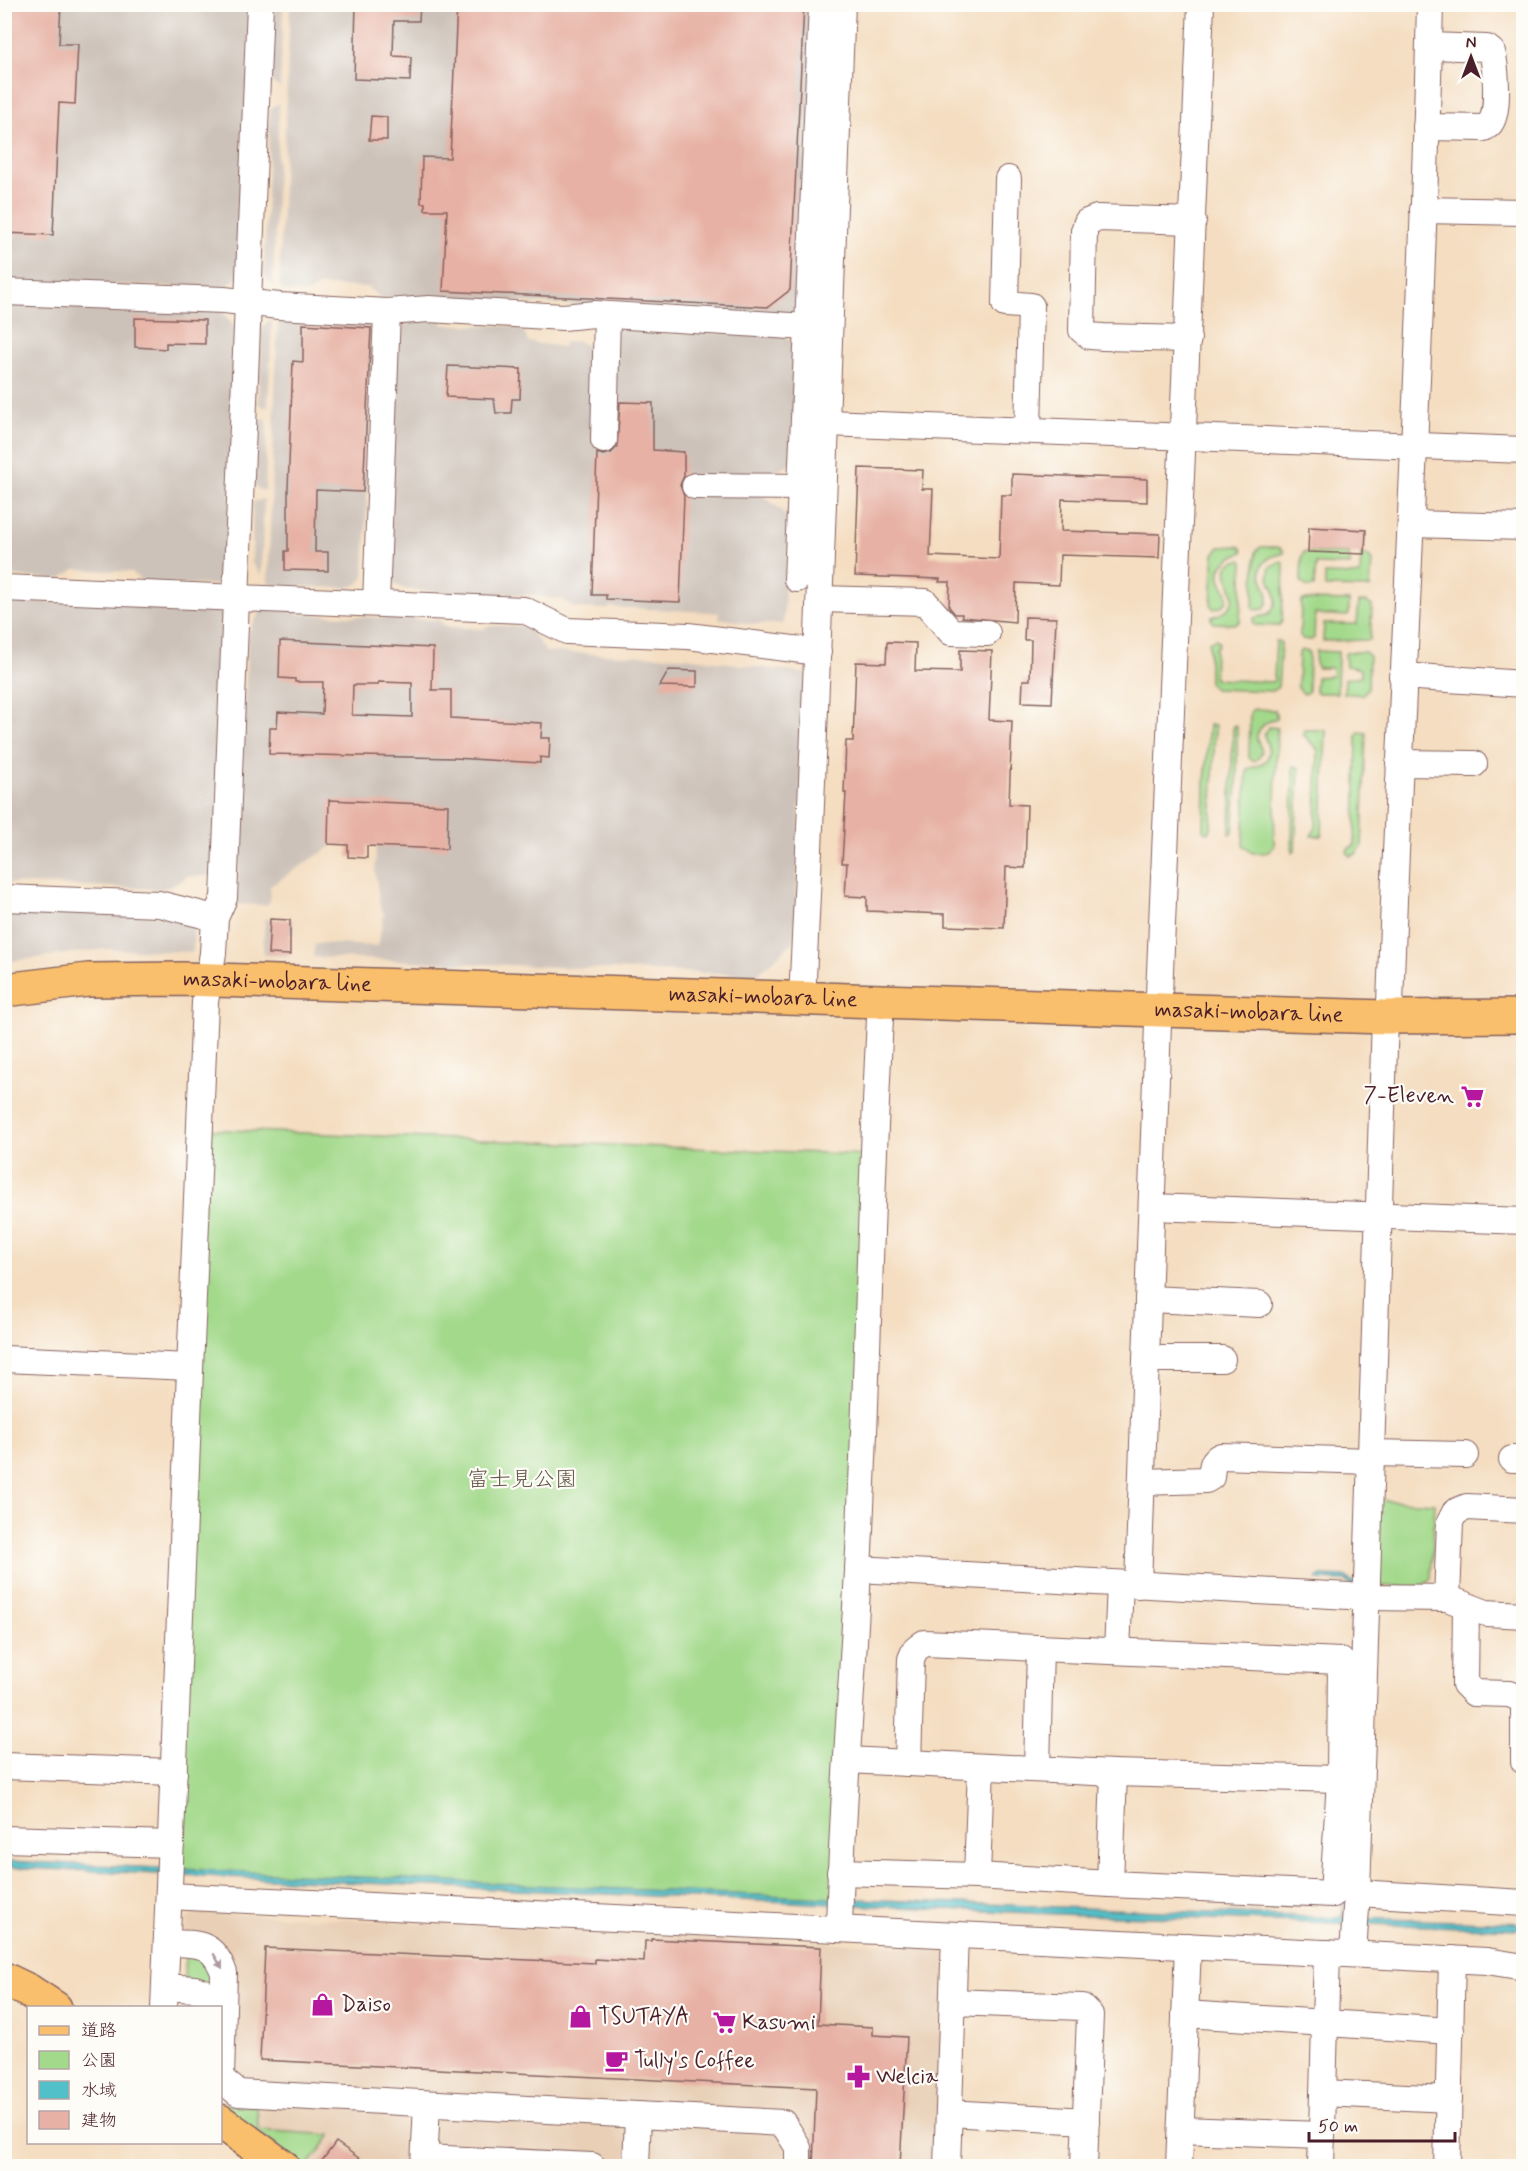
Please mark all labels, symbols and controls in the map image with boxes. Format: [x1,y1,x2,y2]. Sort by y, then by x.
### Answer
north arrow [1441,27,1501,87]
text: N [1466,33,1476,54]
street label: masaki-mobara line [182,965,372,999]
street label: masaki-mobara line [668,980,858,1014]
street label: masaki-mobara line [1154,996,1344,1030]
place label: 7-Eleven [1364,1082,1454,1110]
supermarket icon: 7-Eleven [1459,1083,1485,1109]
park label: 富士見公園 [467,1466,577,1494]
one-way arrow [212,1952,223,1969]
place label: Daiso [341,1991,391,2019]
shop icon: Daiso [310,1992,336,2018]
place label: TSUTAYA [598,2003,690,2031]
shop icon: TSUTAYA [567,2004,593,2030]
legend [27,2006,222,2144]
place label: Kasumi [742,2009,815,2037]
supermarket icon: Kasumi [711,2010,737,2036]
text: 道路 [81,2019,117,2043]
place label: Tully's Coffee [634,2047,755,2075]
cafe icon: Tully's Coffee [603,2048,629,2074]
text: 公園 [81,2049,117,2073]
place label: Welcia [876,2063,939,2091]
pharmacy icon: Welcia [845,2064,871,2090]
text: 水域 [81,2079,117,2103]
scale bar [1309,2105,1454,2143]
text: 建物 [81,2109,117,2133]
text: 50 m [1318,2115,1358,2139]

